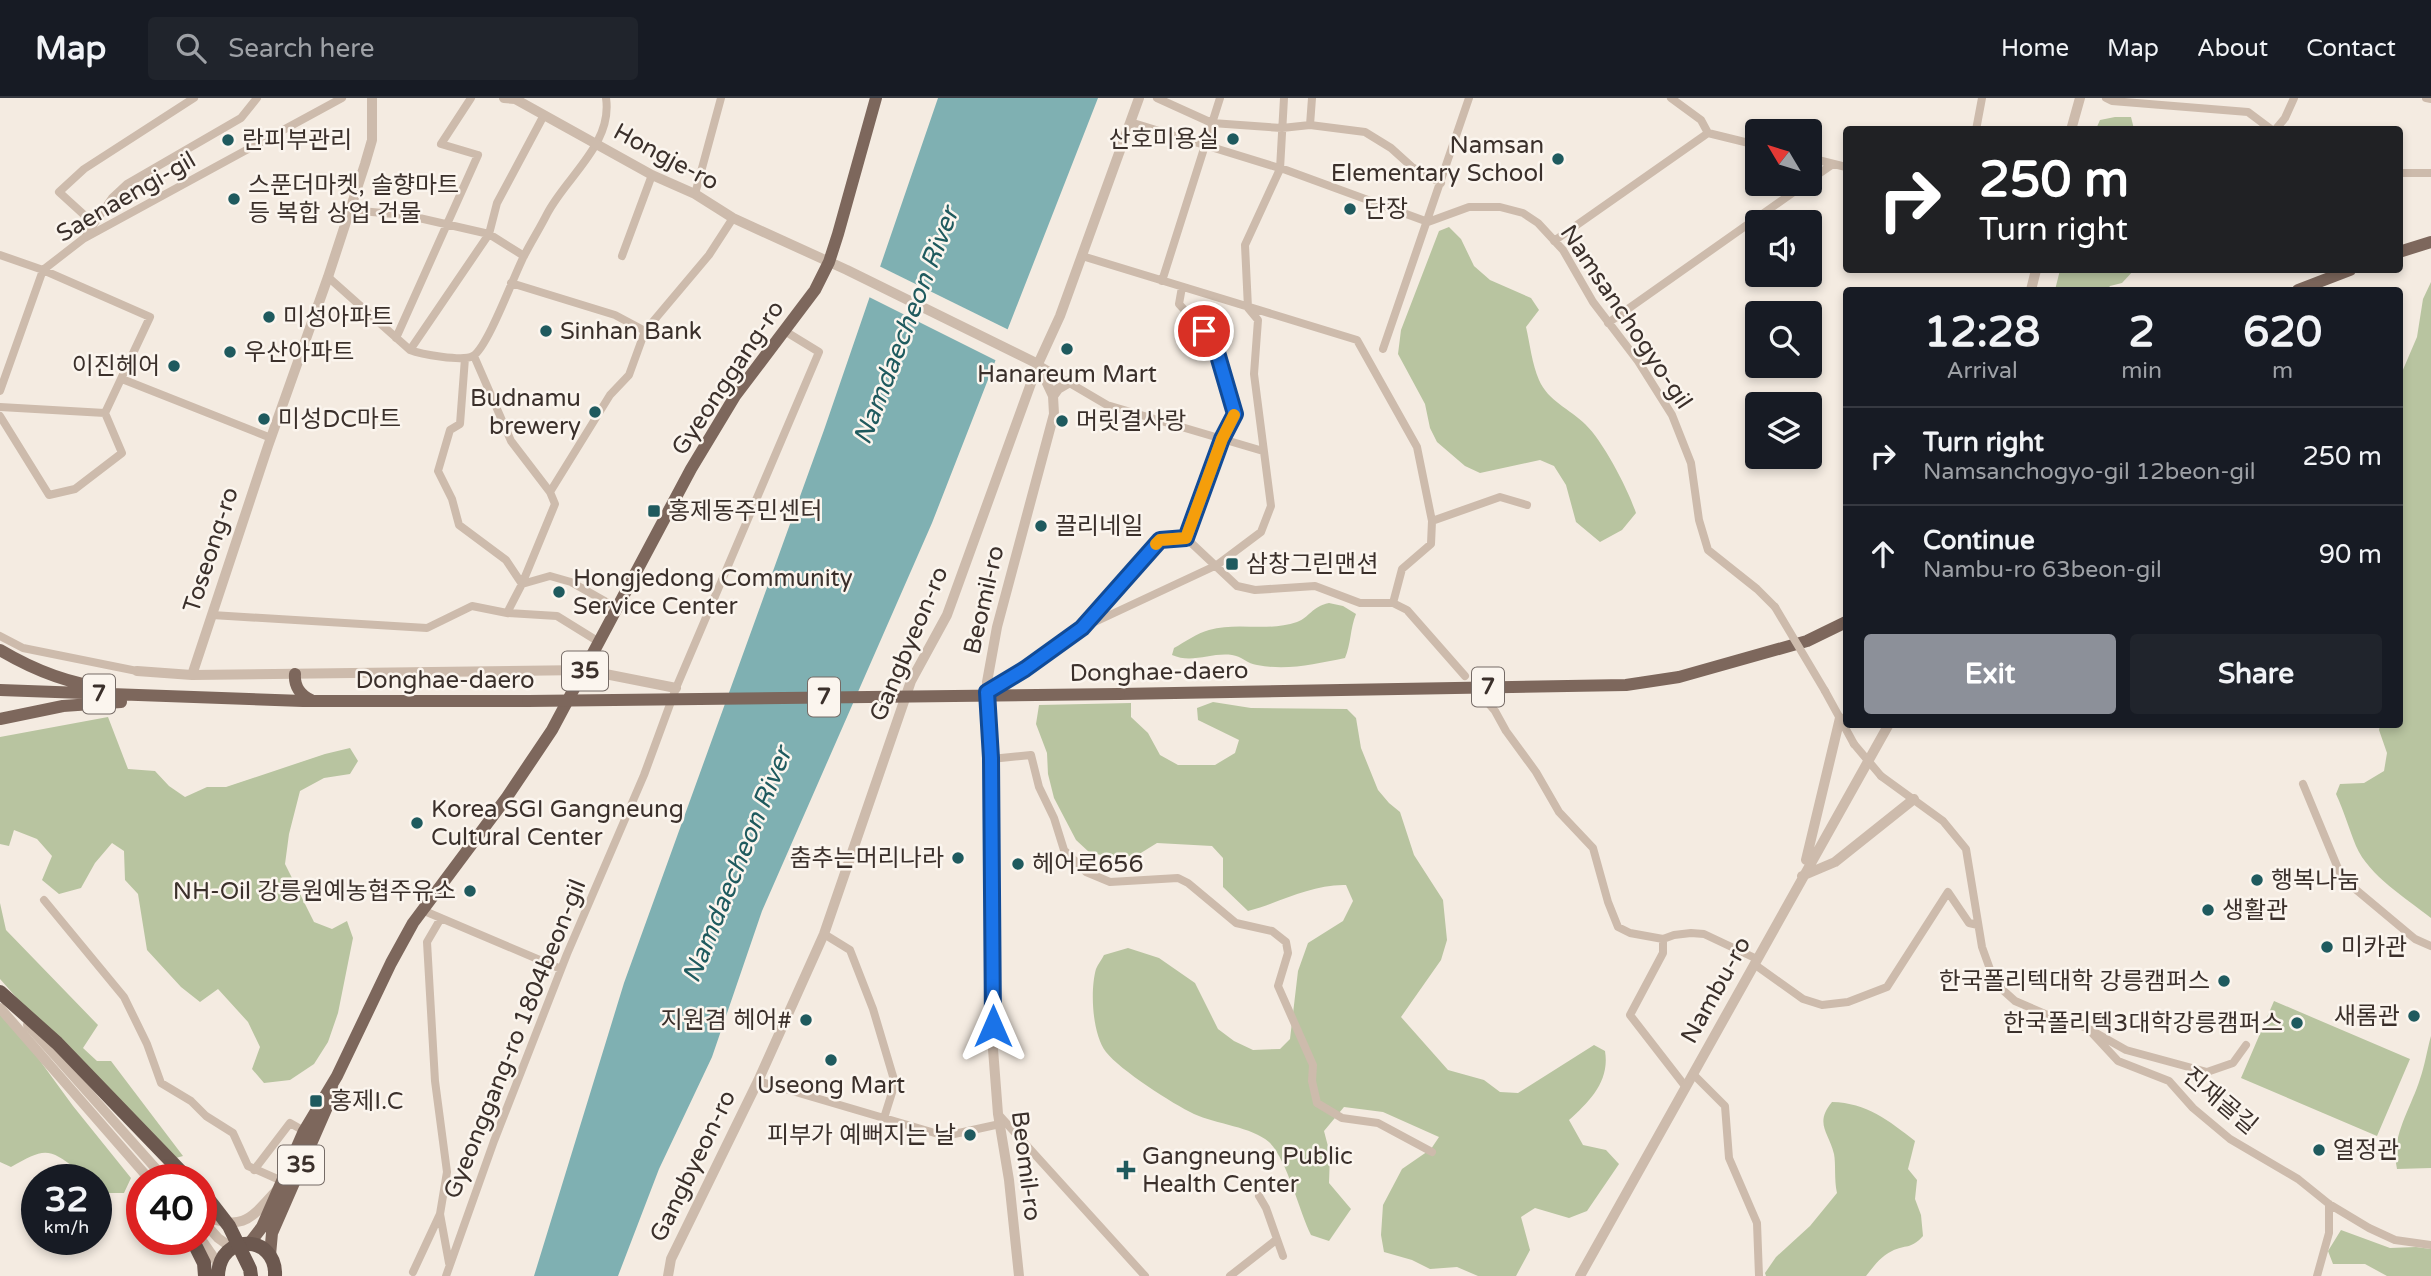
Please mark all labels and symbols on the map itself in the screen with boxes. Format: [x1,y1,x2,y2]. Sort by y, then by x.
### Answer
street label: Hongje-ro [608,117,724,197]
north arrow [1745,119,1822,196]
place label: 산호미용실 [1109,125,1219,154]
place label: 란피부관리 [242,126,352,155]
marker: 산호미용실 [1225,131,1241,147]
place label: Namsan Elementary School [1331,131,1544,188]
marker: 란피부관리 [220,132,236,148]
street label: Saenaengi-gil [51,145,201,249]
marker: Namsan Elementary School [1550,151,1566,167]
place label: 스푼더마켓, 솔향마트 등 복합 상업 건물 [248,171,459,228]
marker: 스푼더마켓, 솔향마트 등 복합 상업 건물 [226,191,242,207]
place label: 단장 [1364,195,1408,224]
water label: Namdaecheon River [847,200,967,449]
marker: 단장 [1342,201,1358,217]
street label: Namsanchogyo-gil [1554,219,1698,415]
street label: Gyeonggang-ro [666,295,790,461]
pin [1174,301,1234,361]
place label: 미성아파트 [283,303,393,332]
marker: 미성아파트 [261,309,277,325]
place label: Sinhan Bank [560,317,702,346]
marker: Sinhan Bank [538,323,554,339]
place label: 우산아파트 [244,338,354,367]
marker: Hanareum Mart [1059,341,1075,357]
marker: 우산아파트 [222,344,238,360]
place label: 이진헤어 [72,352,160,381]
marker: 이진헤어 [166,358,182,374]
place label: Hanareum Mart [977,360,1157,389]
place label: Budnamu brewery [470,384,581,441]
marker: Budnamu brewery [587,404,603,420]
place label: 미성DC마트 [278,405,401,434]
place label: 머릿결사랑 [1076,407,1186,436]
marker: 미성DC마트 [256,411,272,427]
marker: 머릿결사랑 [1054,413,1070,429]
street label: Toseong-ro [177,484,245,616]
place label: 홍제동주민센터 [668,497,823,526]
marker: 홍제동주민센터 [646,503,662,519]
place label: 끌리네일 [1055,512,1143,541]
marker: 끌리네일 [1033,518,1049,534]
street label: Beomil-ro [957,543,1011,657]
place label: 삼창그린맨션 [1246,550,1378,579]
marker: 삼창그린맨션 [1224,556,1240,572]
street label: Gangbyeon-ro [863,562,955,726]
place label: Hongjedong Community Service Center [573,564,853,621]
marker: Hongjedong Community Service Center [551,584,567,600]
road number: 35 [562,652,608,691]
street label: Donghae-daero [1069,656,1249,688]
street label: Donghae-daero [355,666,535,695]
road number: 7 [1472,667,1504,706]
road number: 7 [83,674,115,714]
road number: 7 [808,678,840,716]
water label: Namdaecheon River [676,740,800,987]
place label: Korea SGI Gangneung Cultural Center [431,795,684,852]
marker: Korea SGI Gangneung Cultural Center [409,815,425,831]
place label: 춤추는머리나라 [789,844,944,873]
marker: 춤추는머리나라 [950,850,966,866]
place label: 헤어로656 [1032,850,1143,879]
marker: 헤어로656 [1010,856,1026,872]
place label: 행복나눔 [2271,866,2359,895]
marker: 행복나눔 [2249,872,2265,888]
street label: Gyeonggang-ro 1804beon-gil [438,875,592,1203]
place label: NH-Oil 강릉원예농협주유소 [173,877,456,906]
marker: NH-Oil 강릉원예농협주유소 [462,883,478,899]
place label: 생활관 [2222,896,2288,925]
marker: 생활관 [2200,902,2216,918]
street label: Nambu-ro [1675,931,1757,1049]
place label: 미카관 [2341,933,2407,962]
marker: 미카관 [2319,939,2335,955]
place label: 한국폴리텍대학 강릉캠퍼스 [1939,967,2210,996]
marker: 한국폴리텍대학 강릉캠퍼스 [2216,973,2232,989]
position arrow [956,989,1030,1063]
place label: 새롬관 [2334,1002,2400,1031]
place label: 지원겸 헤어# [661,1006,792,1035]
marker: 새롬관 [2406,1008,2422,1024]
place label: 한국폴리텍3대학강릉캠퍼스 [2003,1009,2283,1038]
marker: 지원겸 헤어# [798,1012,814,1028]
marker: 한국폴리텍3대학강릉캠퍼스 [2289,1015,2305,1031]
marker: Useong Mart [823,1052,839,1068]
street label: 진재골길 [2177,1062,2263,1140]
place label: Useong Mart [757,1071,905,1100]
street label: Gangbyeon-ro [644,1085,742,1247]
place label: 홍제I.C [330,1087,403,1116]
marker: 홍제I.C [308,1093,324,1109]
street label: Beomil-ro [1005,1109,1047,1223]
place label: 피부가 예뻐지는 날 [767,1121,956,1150]
marker: 피부가 예뻐지는 날 [962,1127,978,1143]
place label: 열정관 [2333,1136,2399,1165]
place label: Gangneung Public Health Center [1142,1142,1353,1199]
marker: 열정관 [2311,1142,2327,1158]
road number: 35 [278,1146,324,1184]
marker: Gangneung Public Health Center [1116,1160,1136,1180]
speed limit sign: 40 [126,1164,217,1255]

